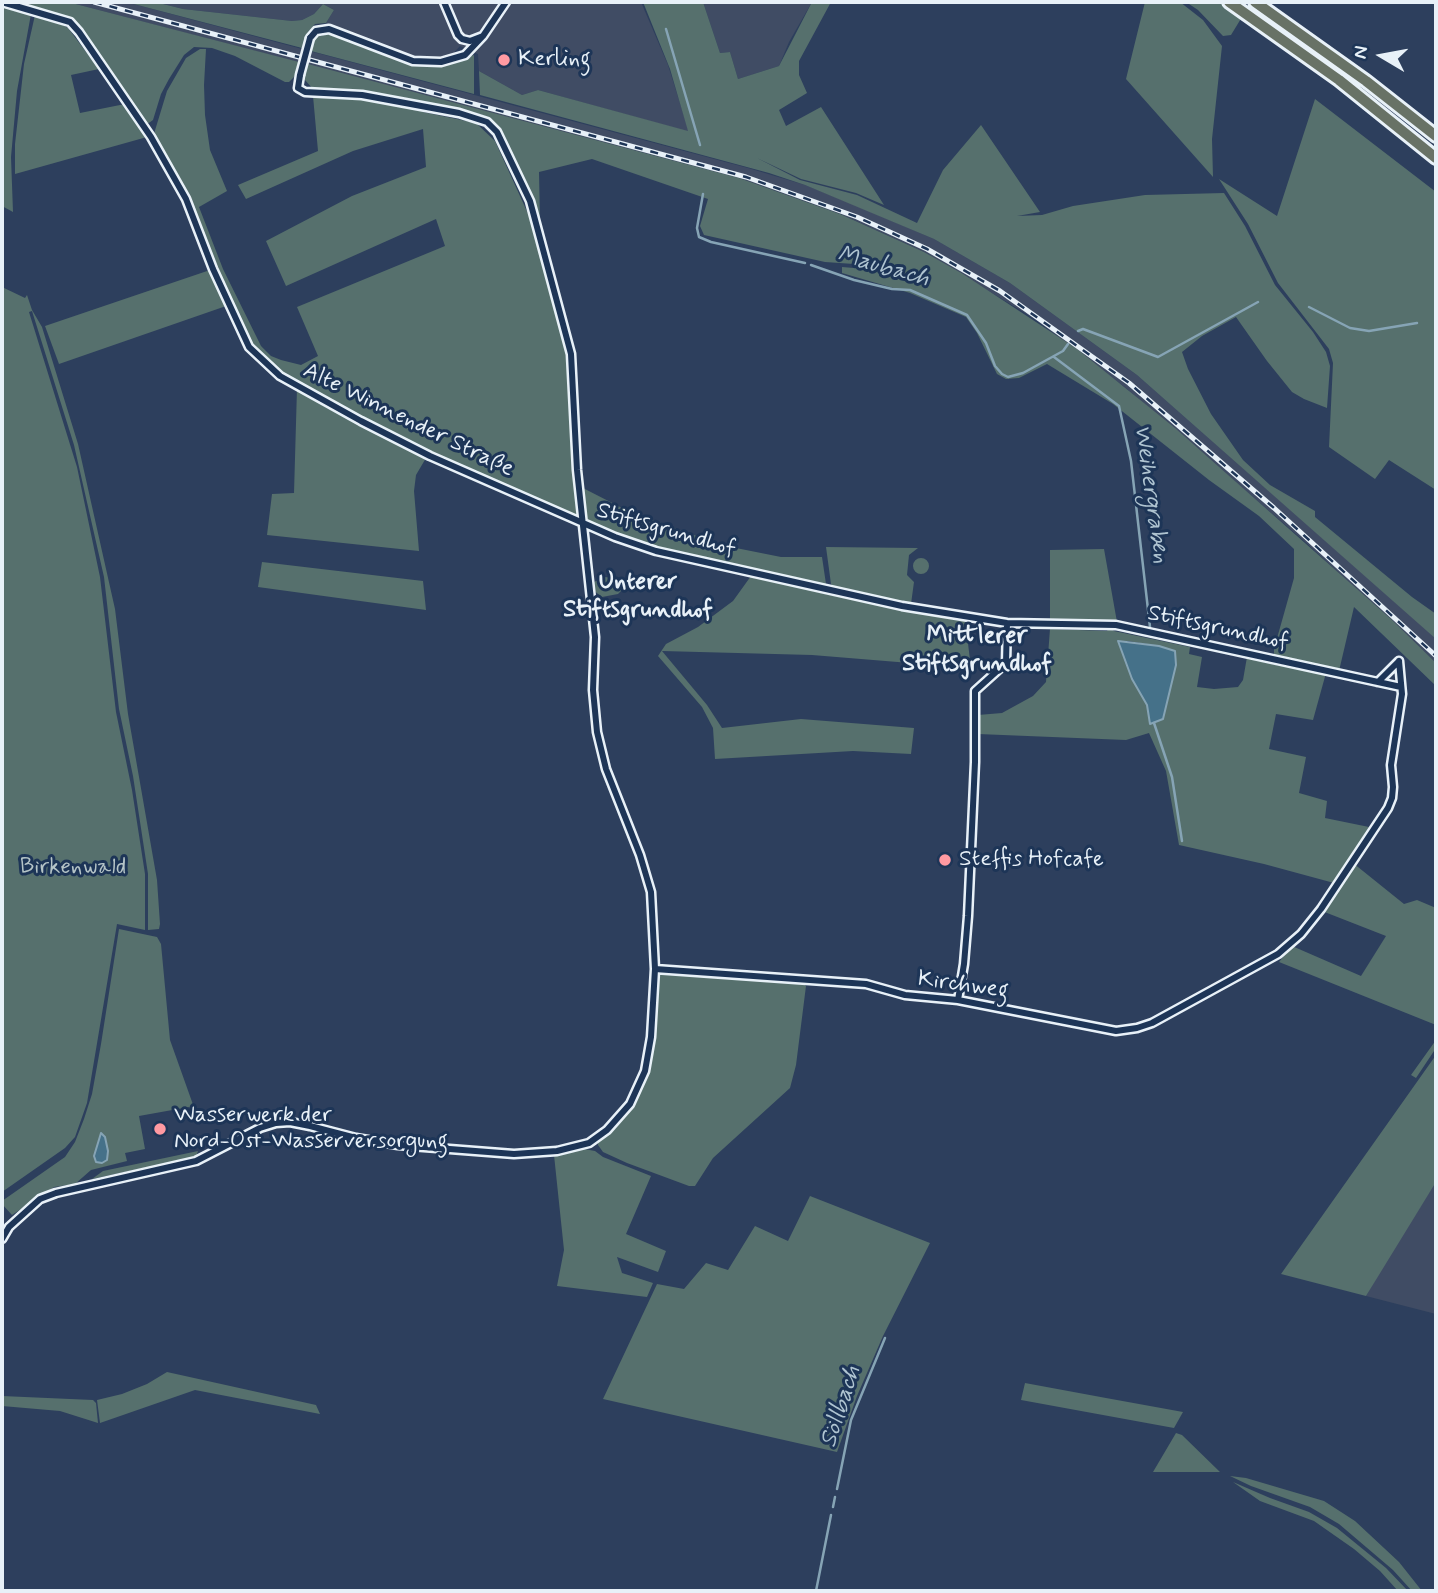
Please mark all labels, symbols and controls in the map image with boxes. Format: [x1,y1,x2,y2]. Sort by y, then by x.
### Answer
north arrow [1347,21,1417,91]
text: N [1347,44,1374,61]
place label: Kerling [518,46,591,74]
marker: Kerling [496,52,512,68]
water label: Maubach [834,241,932,295]
street label: Alte Winnender Straße [298,358,518,484]
water label: Weihergraben [1126,423,1174,565]
street label: Stiftsgrundhof [593,498,739,564]
district label: Unterer Stiftsgrundhof [563,569,713,625]
street label: Stiftsgrundhof [1145,601,1291,657]
district label: Mittlerer Stiftsgrundhof [902,623,1052,679]
place label: Steffis Hofcafe [959,846,1104,874]
marker: Steffis Hofcafe [937,852,953,868]
park label: Birkenwald [20,854,126,882]
street label: Kirchweg [916,966,1010,1006]
place label: Wasserwerk der Nord-Ost-Wasserversorgung [174,1102,448,1156]
marker: Wasserwerk der Nord-Ost-Wasserversorgung [152,1121,168,1137]
water label: Söllbach [815,1363,869,1451]

